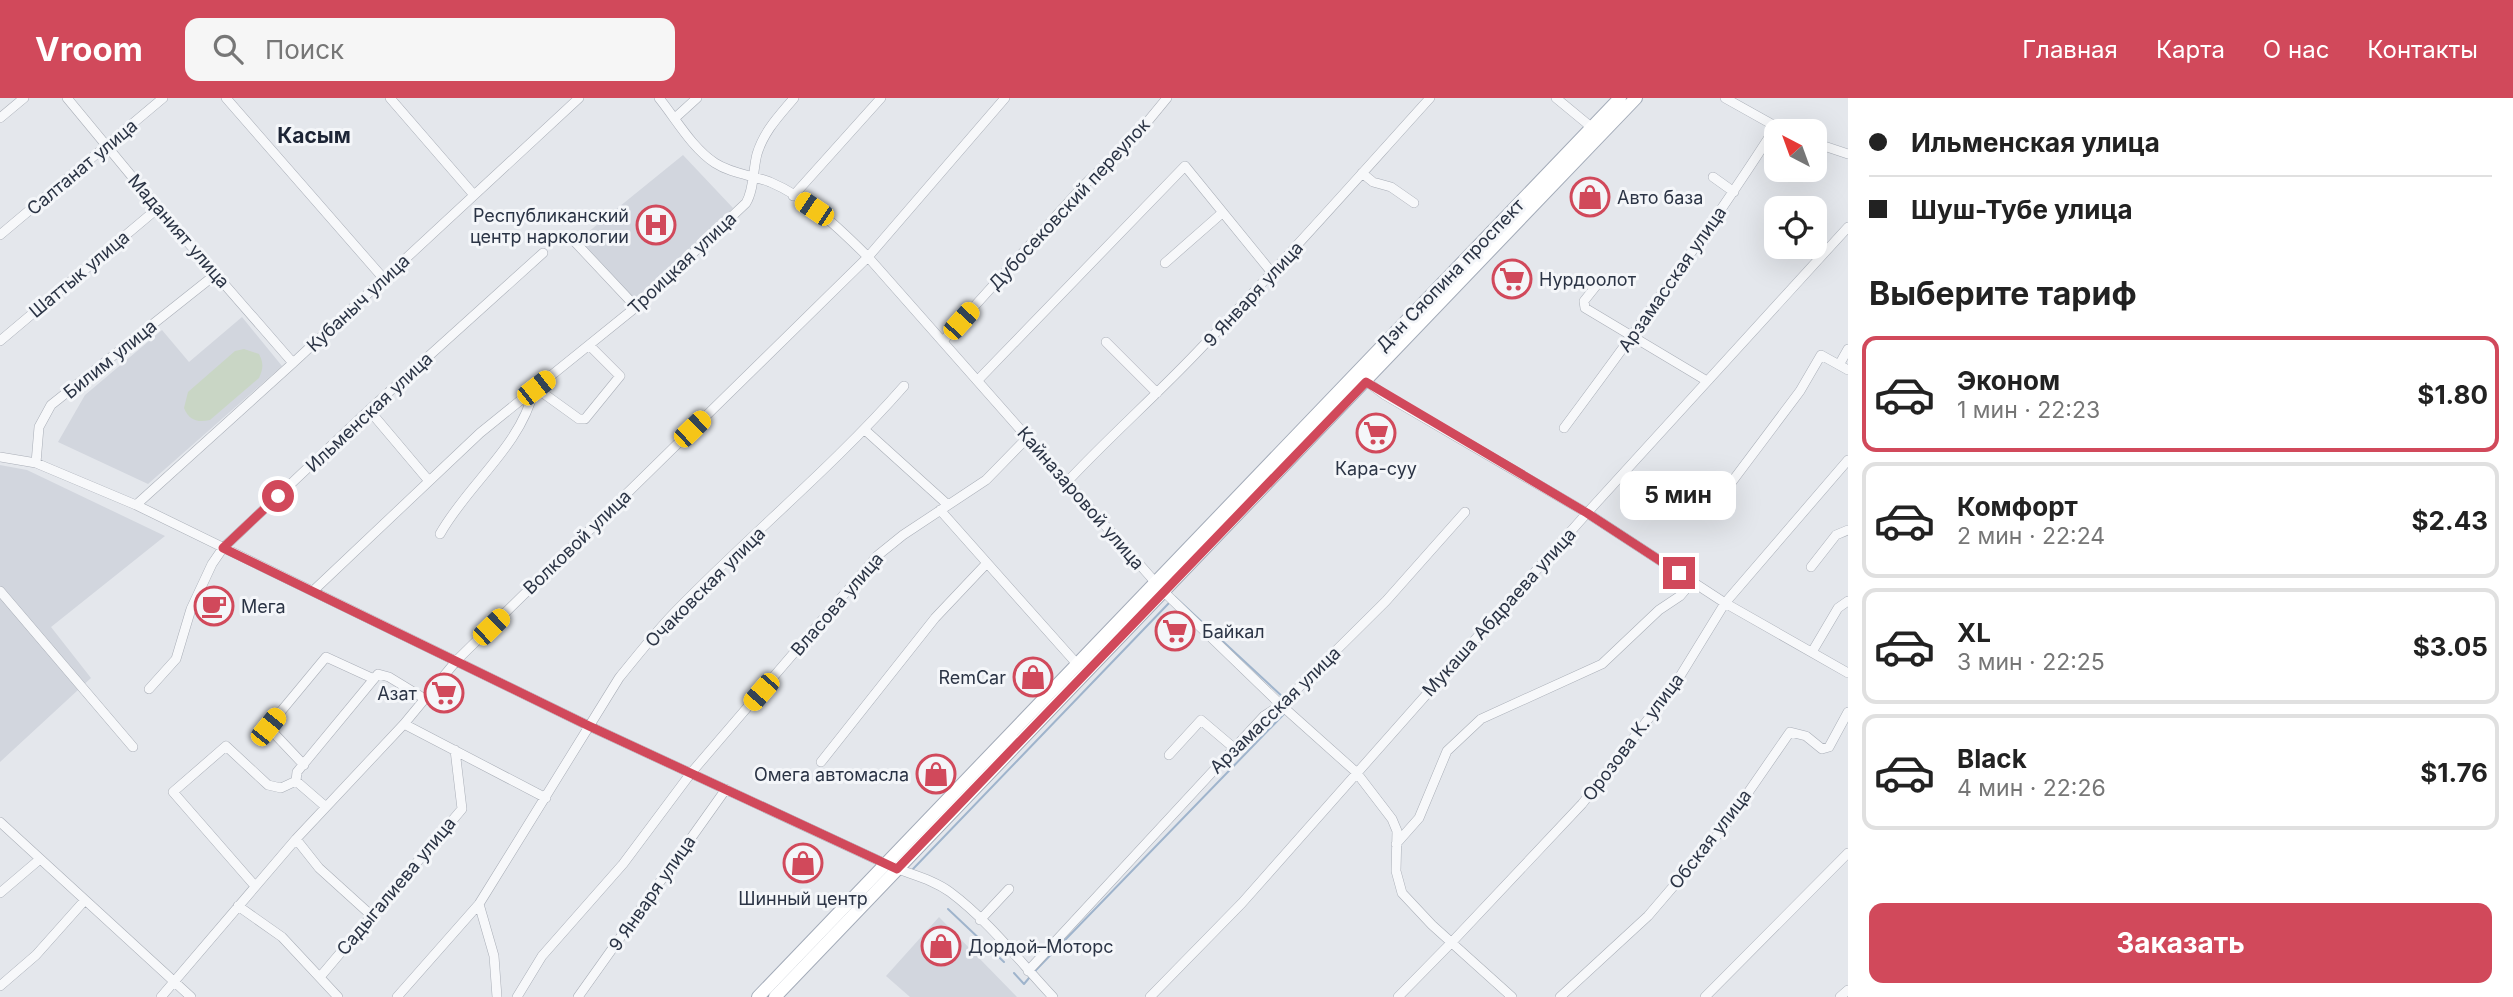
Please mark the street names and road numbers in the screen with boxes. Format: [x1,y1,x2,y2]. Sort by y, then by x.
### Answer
street label: Дубосековский переулок [984,114,1154,294]
street label: Салтанат улица [23,115,141,219]
street label: Маданият улица [124,170,234,292]
street label: Дэн Сяопина проспект [1372,194,1529,355]
street label: Арзамасская улица [1614,202,1730,356]
street label: Троицкая улица [624,208,740,318]
street label: Шаттык улица [25,226,133,322]
street label: 9 Января улица [1199,237,1307,351]
street label: Кубаныч улица [302,250,414,356]
street label: Билим улица [59,315,161,403]
street label: Ильменская улица [301,348,437,476]
street label: Кайназаровой улица [1013,422,1149,574]
street label: Волковой улица [519,486,635,598]
street label: Очаковская улица [641,523,769,651]
street label: Мукаша Абдраева улица [1418,524,1580,700]
street label: Власова улица [786,548,888,660]
street label: Арзамасская улица [1205,642,1345,778]
street label: Орозова К. улица [1578,669,1688,805]
street label: Обская улица [1665,785,1755,893]
street label: Садыгалиева улица [332,813,460,959]
street label: 9 Января улица [604,831,700,955]

